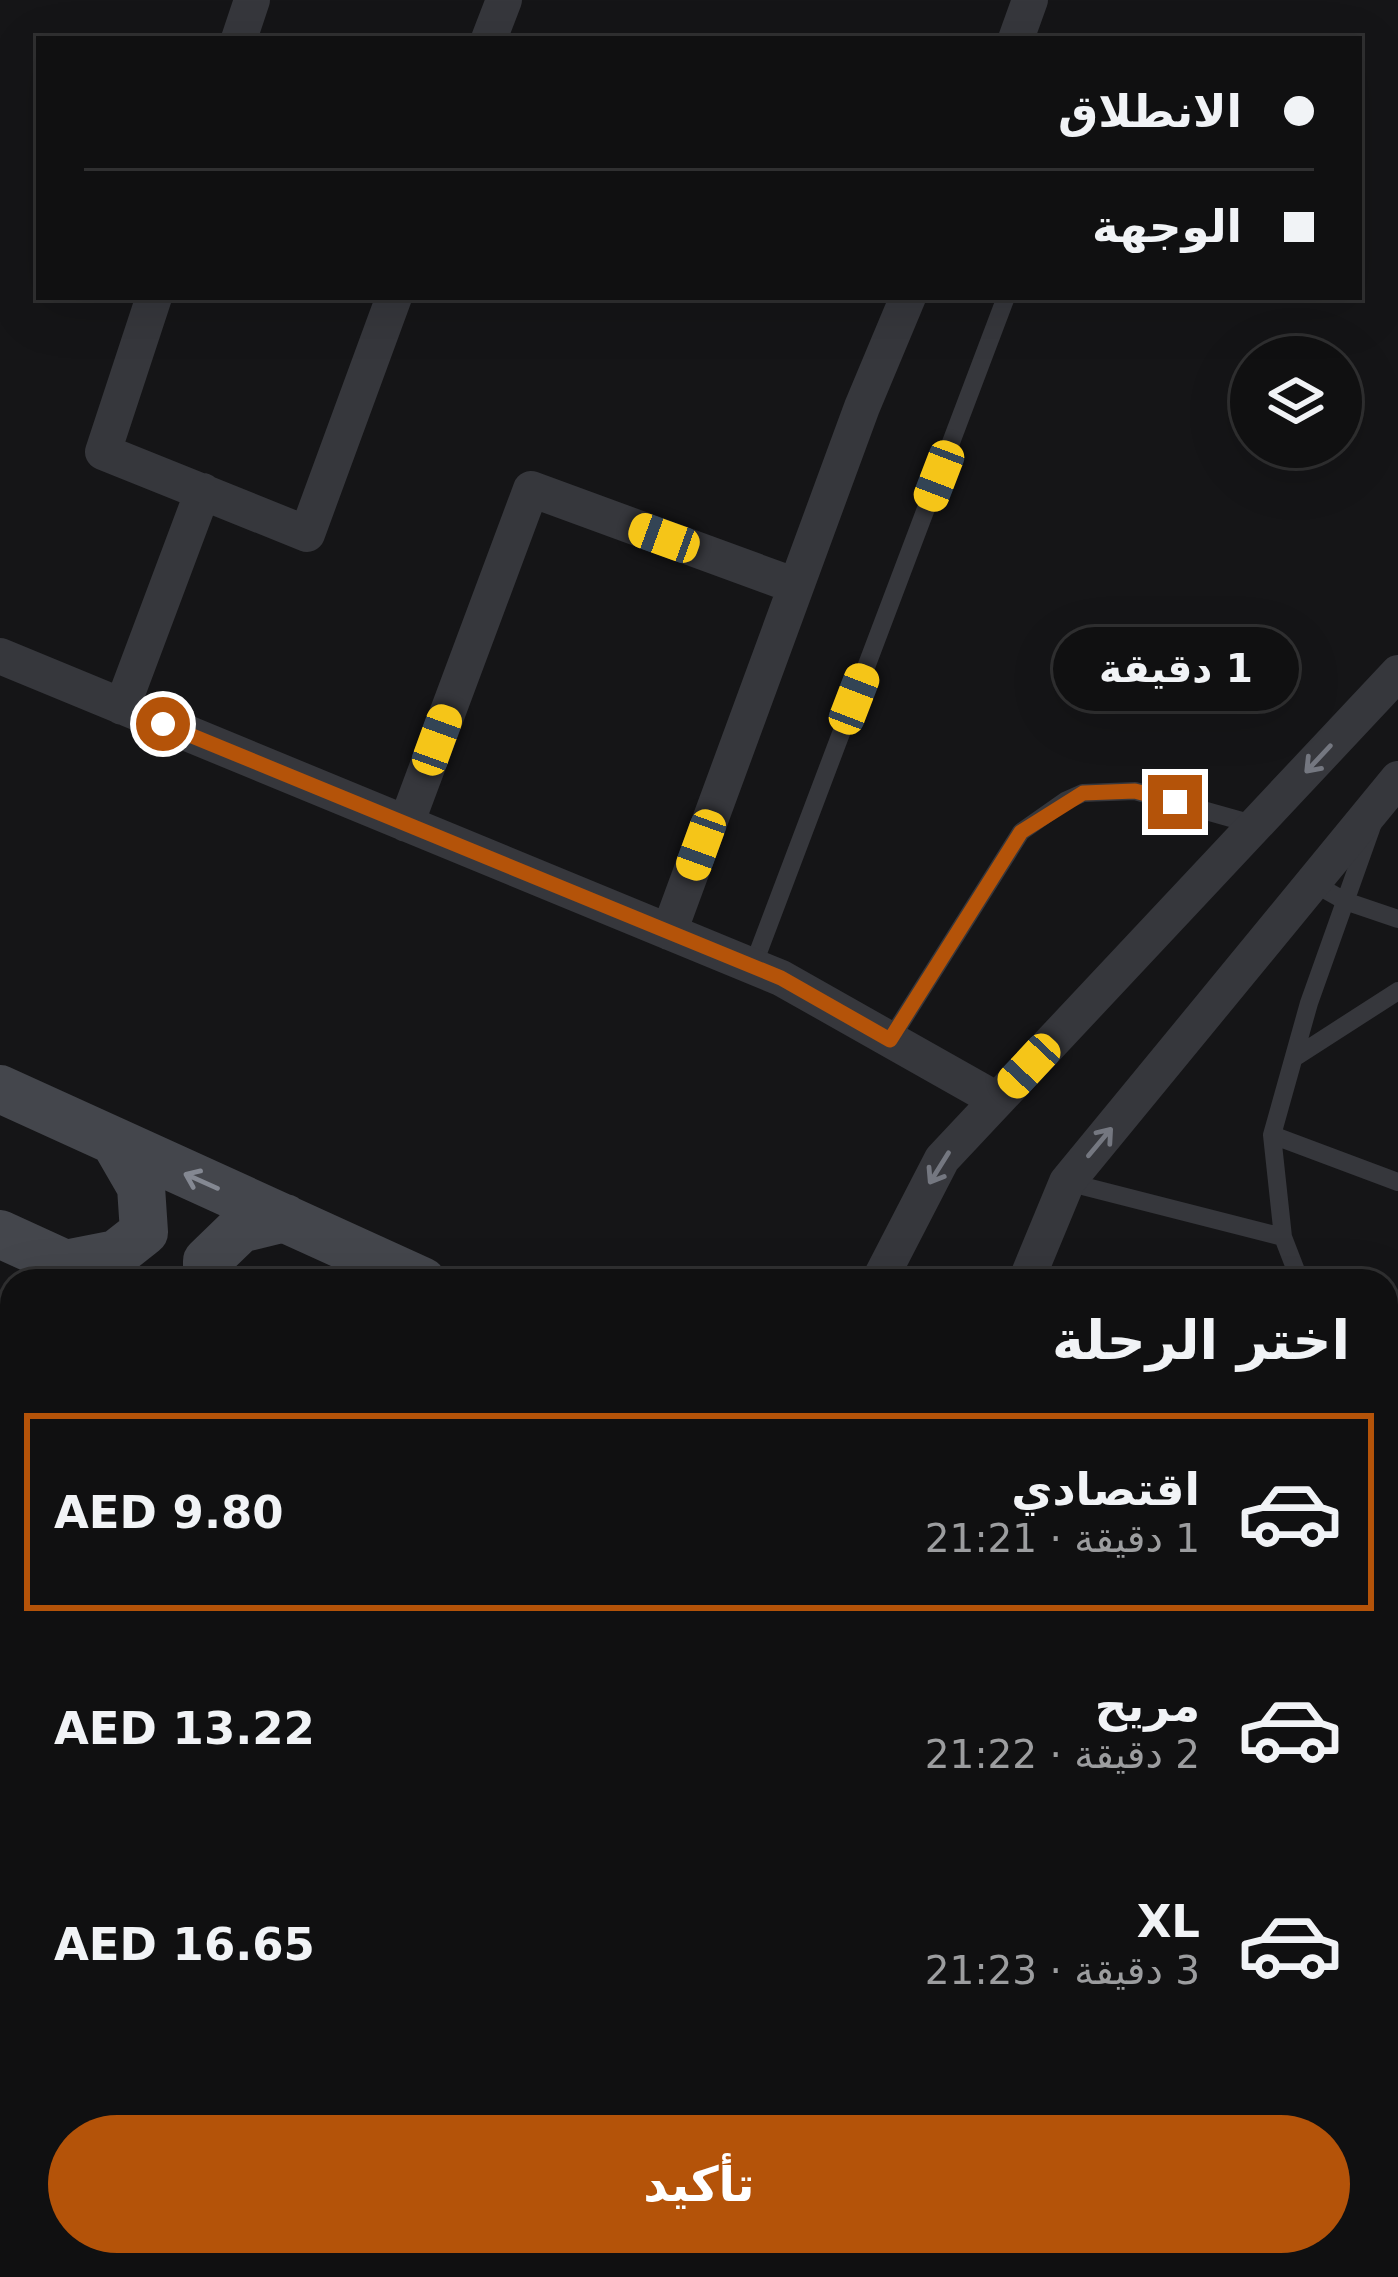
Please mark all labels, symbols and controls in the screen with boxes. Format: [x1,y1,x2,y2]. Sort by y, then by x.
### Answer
text: الانطلاق [1058,85,1242,138]
text: الوجهة [1092,200,1242,253]
map controls [1230,336,1362,468]
button: layers [1230,336,1362,468]
car [909,436,969,516]
car [624,509,704,567]
callout: 1 دقيقة [1052,628,1298,712]
text: 1 دقيقة [1099,646,1253,691]
car [824,659,884,739]
route start [136,697,190,751]
car [408,700,466,780]
one-way arrow [1305,743,1332,773]
route end [1148,775,1202,829]
car [672,805,730,885]
car [991,1027,1067,1105]
one-way arrow [1085,1127,1113,1158]
one-way arrow [927,1150,951,1184]
one-way arrow [184,1168,220,1190]
text: اختر الرحلة [1052,1309,1350,1372]
icon: car [1236,1458,1344,1566]
text: اقتصادي [1011,1463,1200,1516]
text: AED 9.80 [54,1486,284,1539]
text: 1 دقيقة · 21:21 [925,1516,1200,1561]
icon: car [1236,1674,1344,1782]
text: مريح [1095,1679,1200,1732]
text: AED 13.22 [54,1702,315,1755]
text: 2 دقيقة · 21:22 [925,1732,1200,1777]
icon: car [1236,1890,1344,1998]
text: XL [1137,1895,1200,1948]
text: AED 16.65 [54,1918,315,1971]
text: 3 دقيقة · 21:23 [925,1948,1200,1993]
button: تأكيد [48,2115,1350,2253]

